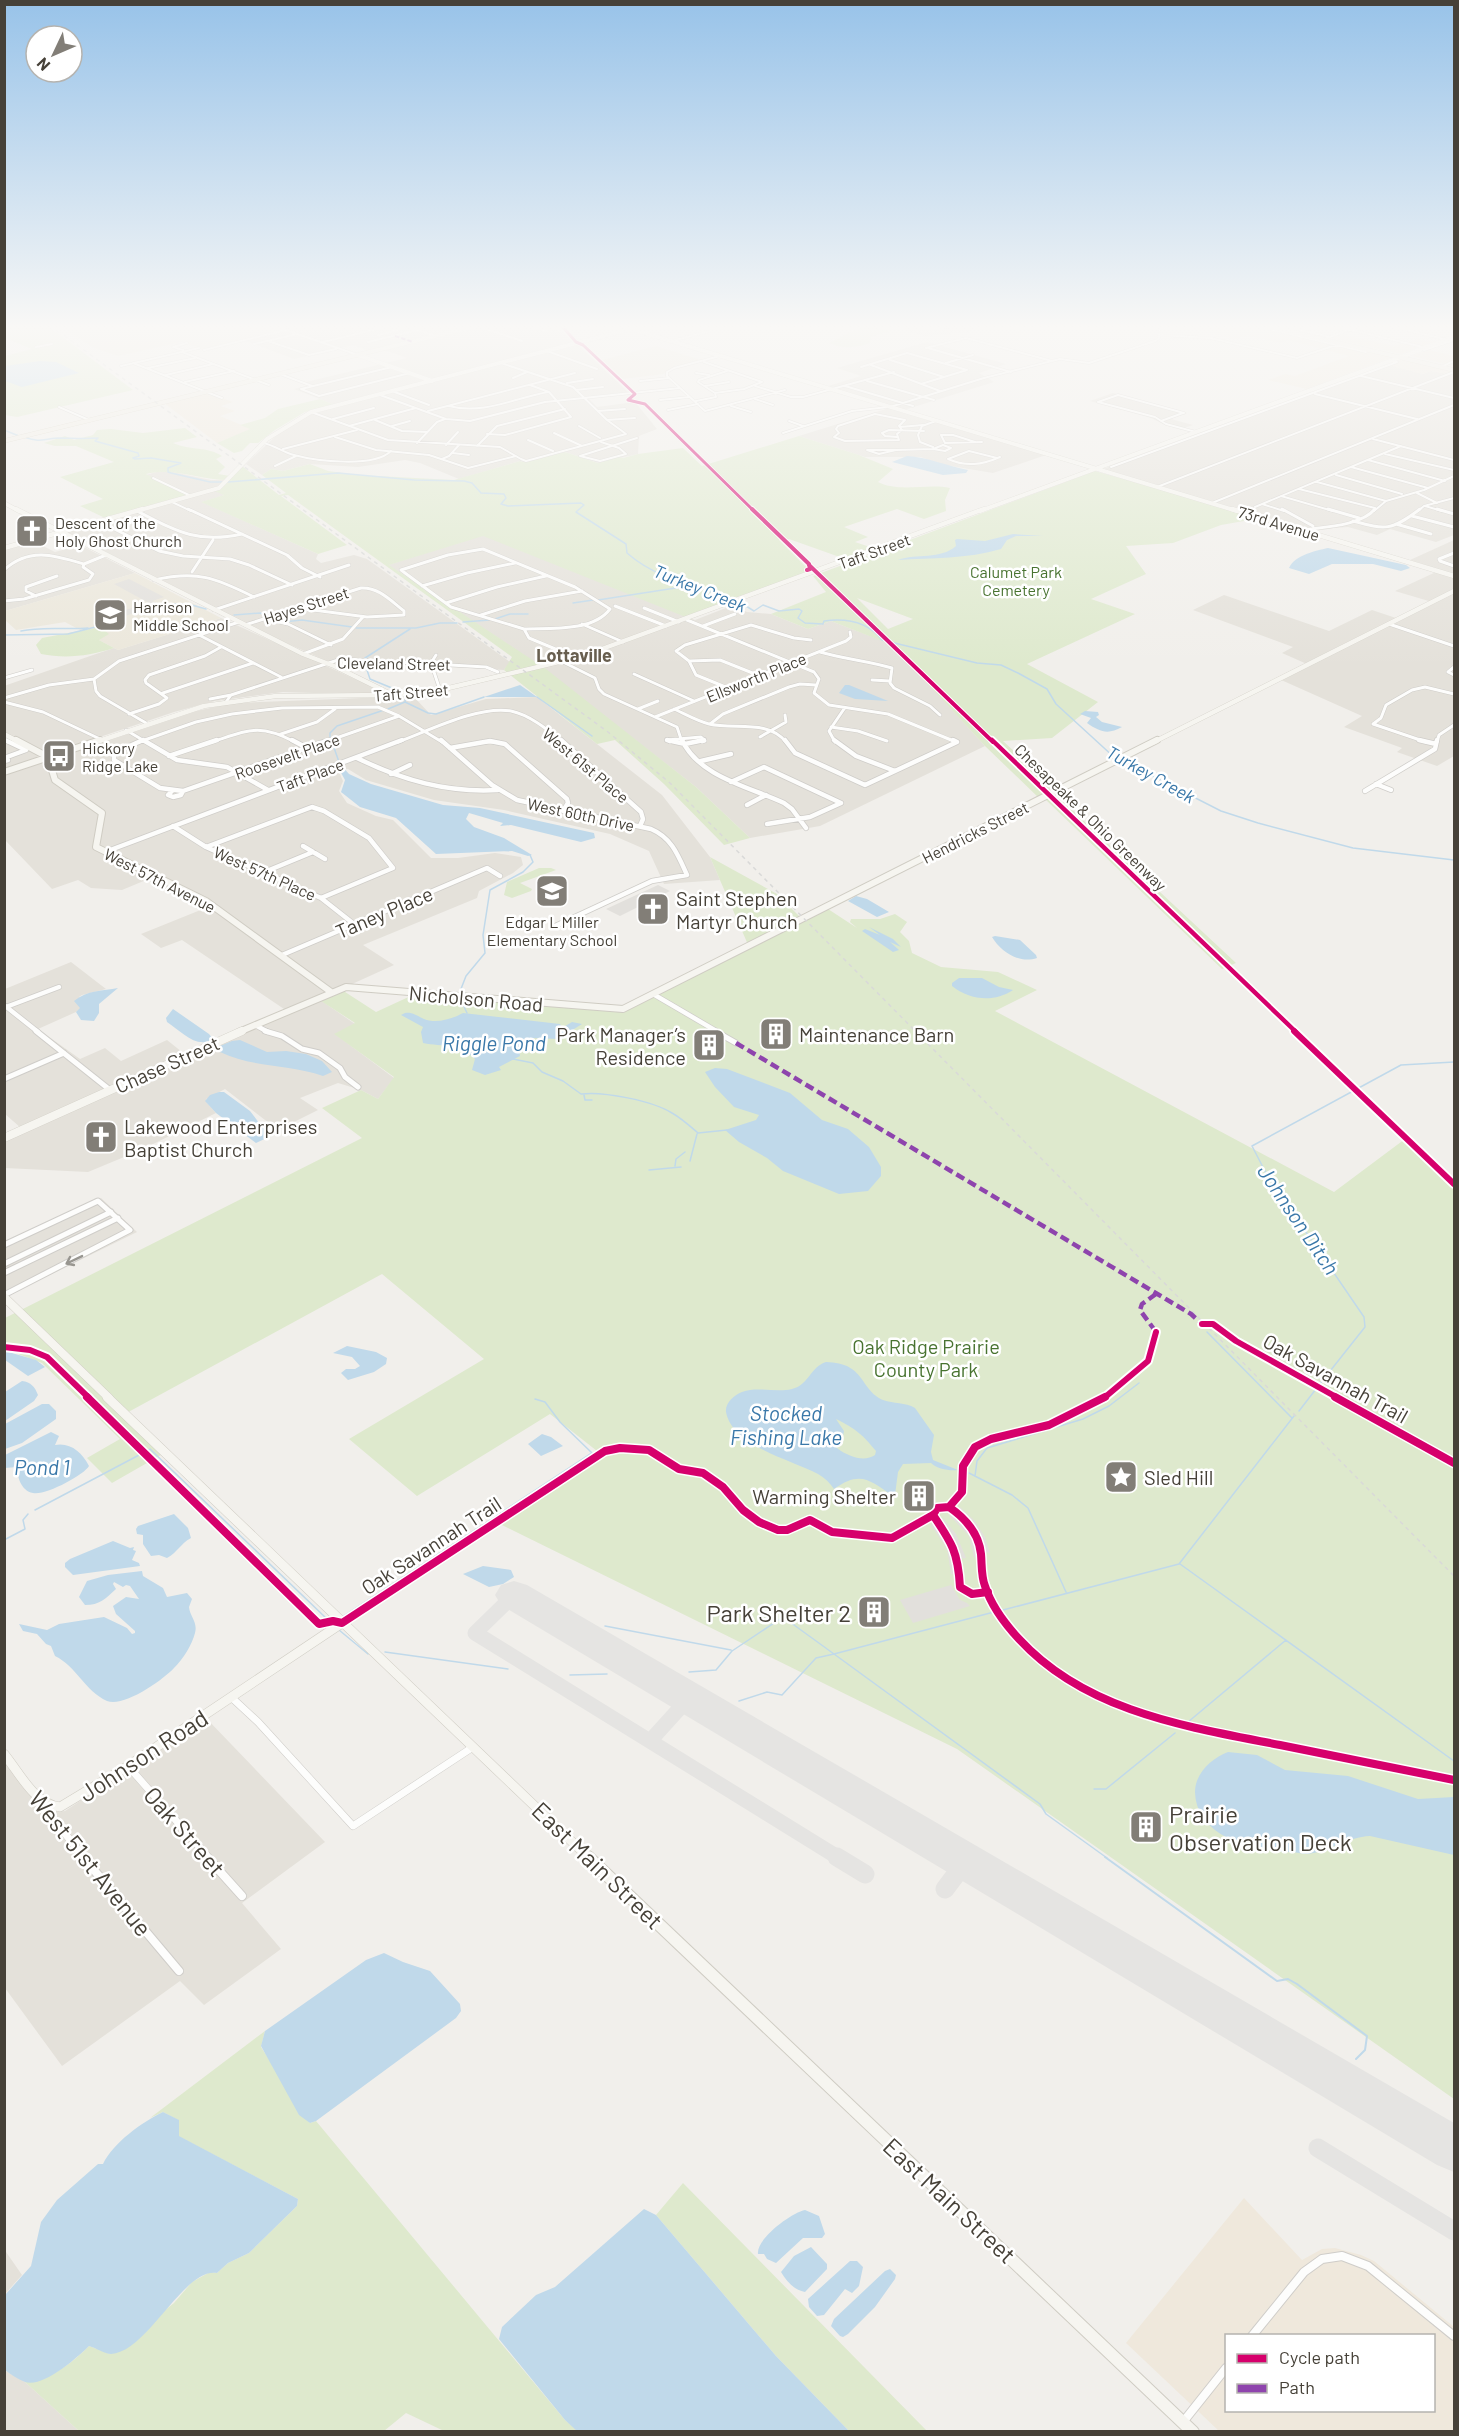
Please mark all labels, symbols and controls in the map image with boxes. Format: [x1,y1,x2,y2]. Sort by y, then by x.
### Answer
north arrow [24,24,84,84]
text: N [32,54,53,75]
street label: 73rd Avenue [1236,502,1322,544]
church icon: Descent of the Holy Ghost Church [14,513,50,549]
place label: Descent of the Holy Ghost Church [55,513,182,550]
street label: Taft Street [835,529,913,573]
water label: Turkey Creek [650,559,750,617]
park label: Calumet Park Cemetery [970,562,1062,599]
street label: Hayes Street [261,582,351,628]
school or university icon: Harrison Middle School [92,597,128,633]
place label: Harrison Middle School [133,597,229,634]
district label: Lottaville [536,644,612,666]
street label: Ellsworth Place [703,648,809,706]
street label: Cleveland Street [337,653,451,673]
street label: Taft Street [373,679,449,705]
street label: West 61st Place [539,723,633,807]
street label: Roosevelt Place [232,729,342,783]
bus stop icon: Hickory Ridge Lake [41,738,77,774]
place label: Hickory Ridge Lake [82,738,158,775]
street label: Chesapeake & Ohio Greenway [1011,739,1171,895]
water label: Turkey Creek [1103,741,1199,808]
street label: Taft Place [274,754,346,796]
street label: West 60th Drive [526,793,636,835]
street label: Hendricks Street [919,797,1031,867]
street label: West 57th Place [211,842,319,904]
street label: West 57th Avenue [101,844,219,916]
school or university icon: Edgar L Miller Elementary School [534,873,570,909]
street label: Taney Place [332,881,436,943]
place label: Saint Stephen Martyr Church [676,886,798,933]
church icon: Saint Stephen Martyr Church [635,891,671,927]
place label: Edgar L Miller Elementary School [487,912,617,949]
street label: Nicholson Road [408,980,544,1016]
building icon: Maintenance Barn [758,1016,794,1052]
place label: Park Manager’s Residence [556,1022,686,1069]
place label: Maintenance Barn [799,1022,954,1046]
building icon: Park Manager’s Residence [691,1027,727,1063]
street label: Chase Street [111,1030,223,1098]
water label: Riggle Pond [442,1030,546,1055]
place label: Lakewood Enterprises Baptist Church [124,1114,317,1161]
church icon: Lakewood Enterprises Baptist Church [83,1119,119,1155]
water label: Johnson Ditch [1253,1159,1345,1279]
one-way arrow [65,1255,83,1267]
street label: Oak Savannah Trail [1259,1328,1413,1428]
park label: Oak Ridge Prairie County Park [852,1334,1000,1381]
water label: Stocked Fishing Lake [730,1400,842,1449]
water label: Pond 1 [14,1454,70,1479]
place icon: Sled Hill [1103,1459,1139,1495]
place label: Sled Hill [1144,1465,1213,1489]
building icon: Warming Shelter [901,1478,937,1514]
place label: Warming Shelter [752,1484,896,1508]
street label: Oak Savannah Trail [357,1491,505,1599]
building icon: Park Shelter 2 [856,1594,892,1630]
place label: Park Shelter 2 [706,1598,851,1627]
street label: Johnson Road [73,1702,213,1808]
street label: Oak Street [138,1780,232,1882]
street label: West 51st Avenue [23,1784,159,1942]
street label: East Main Street [527,1795,669,1935]
place label: Prairie Observation Deck [1169,1799,1352,1856]
building icon: Prairie Observation Deck [1128,1809,1164,1845]
street label: East Main Street [878,2131,1022,2269]
legend [1225,2334,1435,2412]
text: Cycle path [1279,2346,1360,2368]
text: Path [1279,2376,1315,2398]

